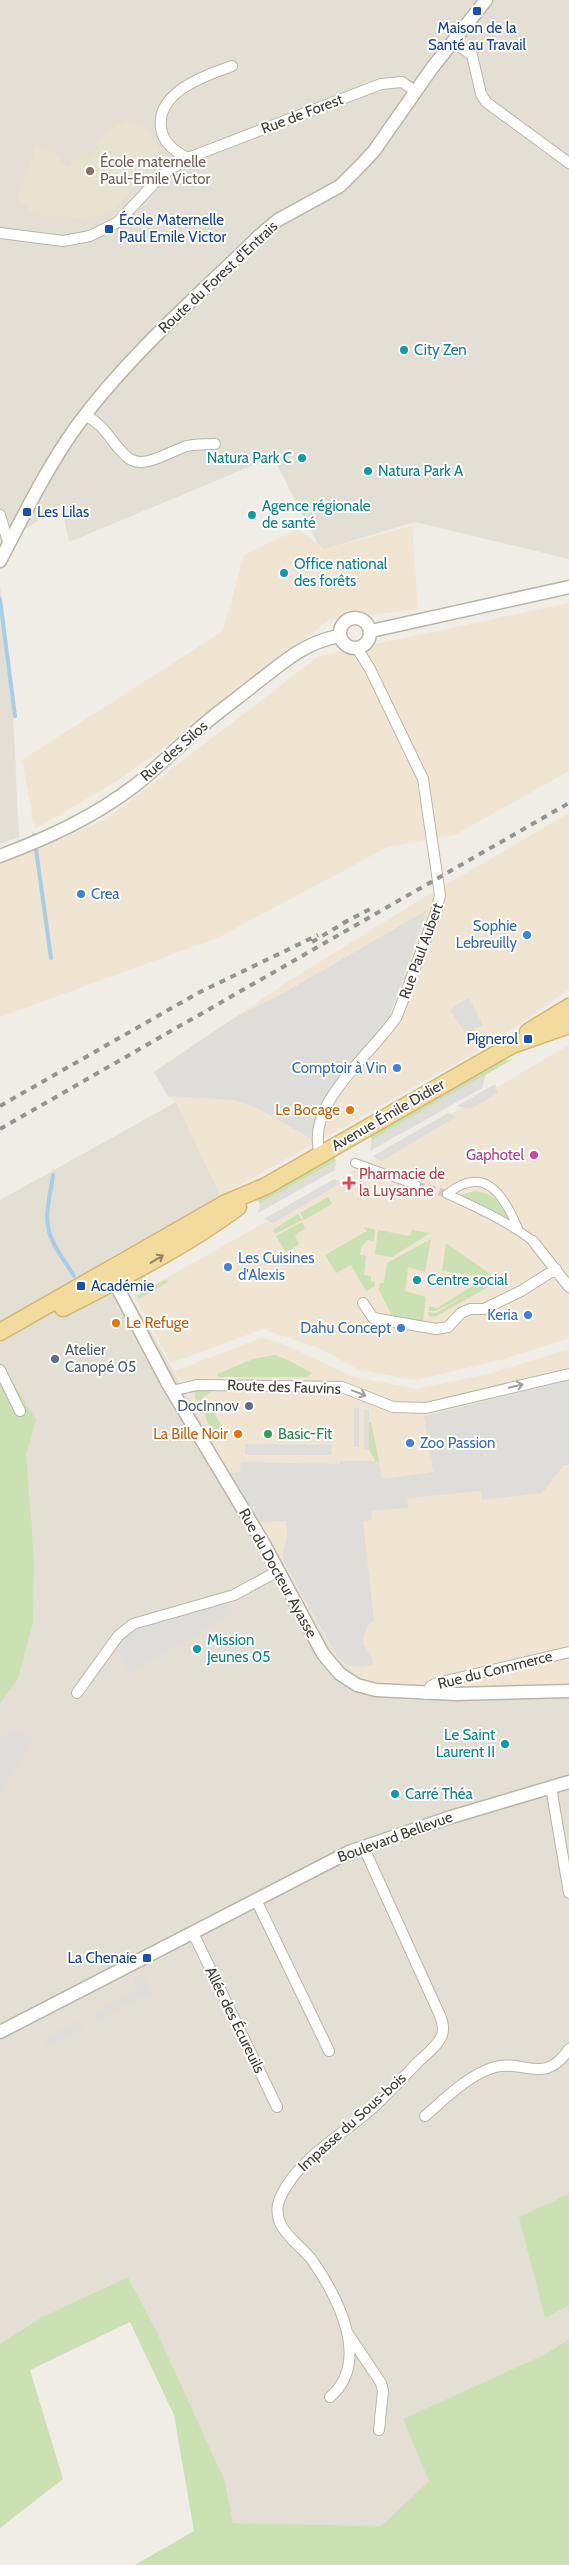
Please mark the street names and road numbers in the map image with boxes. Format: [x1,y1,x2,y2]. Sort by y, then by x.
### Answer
street label: Rue de Forest [259,90,345,138]
street label: Route du Forest d'Entrais [155,217,281,337]
street label: Rue des Silos [137,717,211,785]
street label: Rue Paul Aubert [395,901,447,1001]
street label: Avenue Émile Didier [328,1074,448,1155]
street label: Route des Fauvins [227,1376,341,1398]
street label: Rue du Docteur Ayasse [235,1505,321,1641]
street label: Rue du Commerce [436,1647,555,1693]
street label: Boulevard Bellevue [335,1808,455,1866]
street label: Allée des Écureuils [201,1963,269,2076]
street label: Impasse du Sous-bois [294,2069,410,2175]

